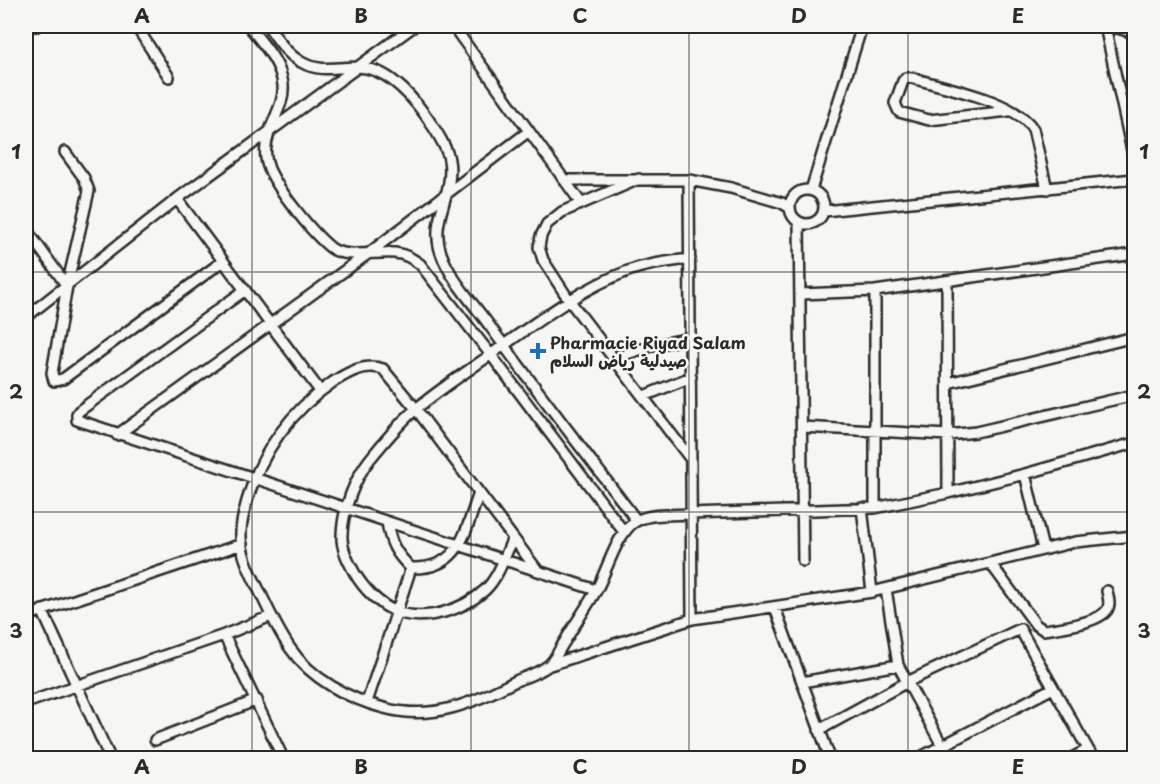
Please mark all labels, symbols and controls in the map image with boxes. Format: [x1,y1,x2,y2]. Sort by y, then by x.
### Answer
text: A [134,0,150,30]
text: B [354,0,368,30]
text: C [572,0,588,30]
text: D [791,0,807,30]
text: E [1012,0,1024,30]
text: 1 [11,136,21,166]
text: 1 [1139,136,1149,166]
place label: Pharmacie Riyad Salam صيدلية رياض السلام [550,330,746,374]
marker: Pharmacie Riyad Salam صيدلية رياض السلام [531,344,545,358]
text: 2 [9,376,23,406]
text: 2 [1137,376,1151,406]
text: 3 [9,615,23,645]
text: 3 [1137,615,1151,645]
text: A [134,751,150,781]
text: B [354,751,368,781]
text: C [572,751,588,781]
text: D [791,751,807,781]
text: E [1012,751,1024,781]

